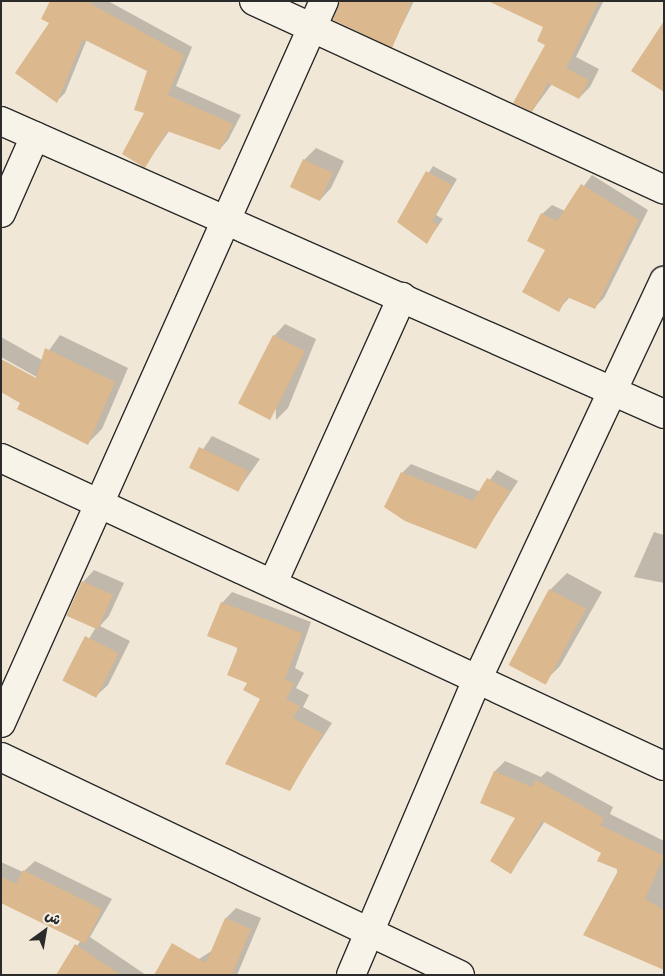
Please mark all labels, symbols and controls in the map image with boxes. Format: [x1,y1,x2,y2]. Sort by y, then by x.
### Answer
north arrow [20,906,70,956]
text: ش [42,907,64,929]

